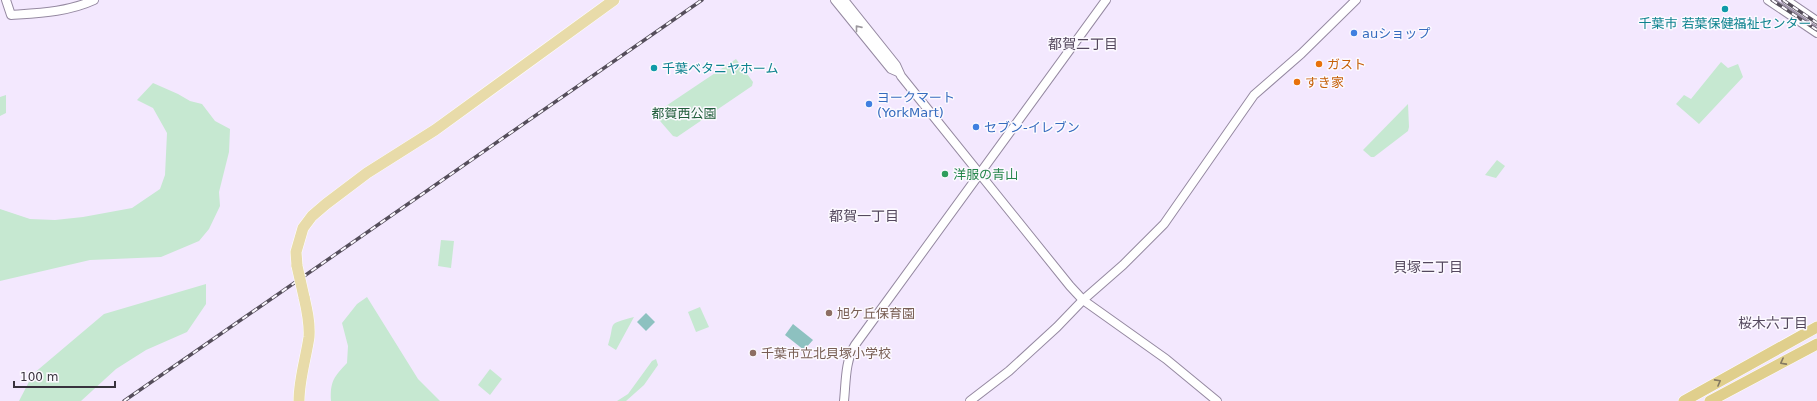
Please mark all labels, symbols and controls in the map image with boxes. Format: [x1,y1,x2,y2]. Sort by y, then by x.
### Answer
marker: 千葉市 若葉保健福祉センター [1720,4,1730,14]
place label: 千葉市 若葉保健福祉センター [1638,16,1812,31]
one-way arrow [855,26,862,33]
place label: auショップ [1362,26,1430,41]
marker: auショップ [1349,28,1359,38]
district label: 都賀二丁目 [1048,36,1118,52]
place label: ガスト [1327,57,1366,72]
marker: ガスト [1314,59,1324,69]
place label: 千葉ベタニヤホーム [662,61,779,76]
marker: 千葉ベタニヤホーム [649,63,659,73]
place label: すき家 [1305,75,1344,90]
marker: すき家 [1292,77,1302,87]
place label: ヨークマート (YorkMart) [877,90,955,120]
marker: ヨークマート (YorkMart) [864,99,874,109]
park label: 都賀西公園 [651,106,717,121]
place label: セブン-イレブン [984,120,1080,135]
marker: セブン-イレブン [971,122,981,132]
place label: 洋服の青山 [953,167,1018,182]
marker: 洋服の青山 [940,169,950,179]
district label: 都賀一丁目 [829,208,899,224]
district label: 貝塚二丁目 [1393,259,1463,275]
place label: 旭ケ丘保育園 [837,306,915,321]
marker: 旭ケ丘保育園 [824,308,834,318]
district label: 桜木六丁目 [1738,315,1808,331]
place label: 千葉市立北貝塚小学校 [761,346,891,361]
marker: 千葉市立北貝塚小学校 [748,348,758,358]
one-way arrow [1779,358,1787,365]
scale bar [14,363,115,389]
text: 100 m [20,370,58,384]
one-way arrow [1714,379,1721,387]

